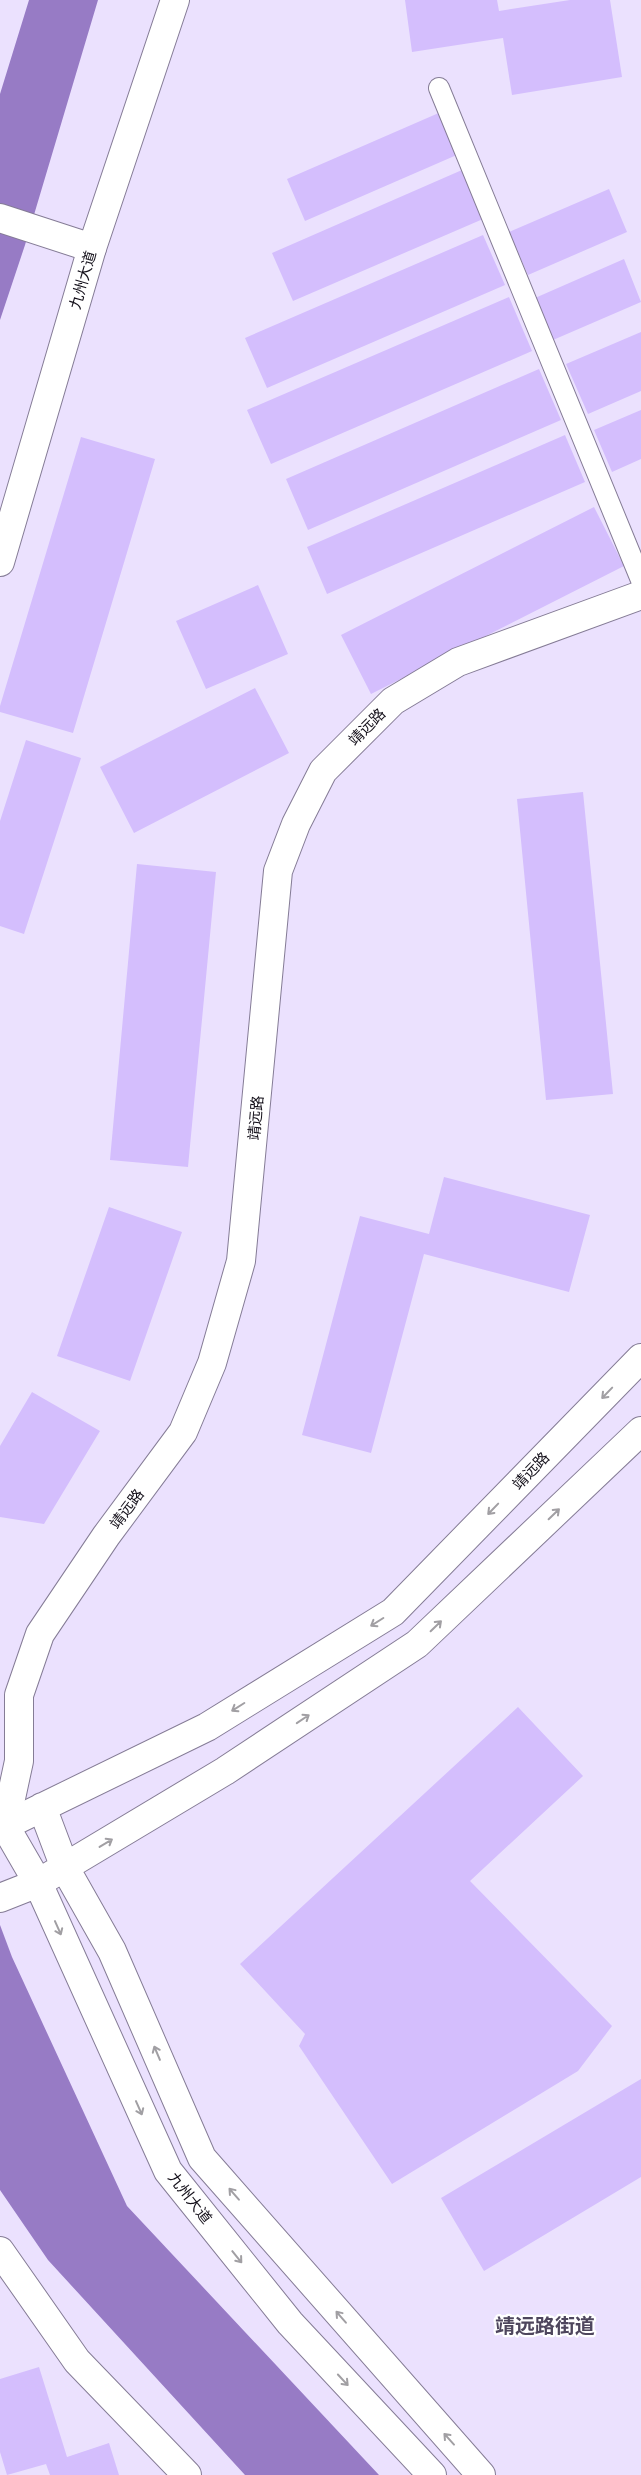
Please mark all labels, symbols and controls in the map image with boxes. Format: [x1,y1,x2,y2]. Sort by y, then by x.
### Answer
street label: 九州大道 [66,249,100,311]
street label: 靖远路 [345,705,389,749]
street label: 靖远路 [245,1095,267,1141]
one-way arrow [601,1387,613,1399]
street label: 靖远路 [509,1449,553,1493]
street label: 靖远路 [106,1486,148,1532]
one-way arrow [487,1503,499,1516]
one-way arrow [547,1508,560,1520]
one-way arrow [370,1617,384,1627]
one-way arrow [430,1620,442,1632]
one-way arrow [232,1702,246,1712]
one-way arrow [296,1714,310,1724]
one-way arrow [99,1837,113,1847]
one-way arrow [53,1920,63,1935]
one-way arrow [151,2046,161,2061]
one-way arrow [135,2100,145,2115]
street label: 九州大道 [164,2169,216,2227]
one-way arrow [229,2188,240,2201]
one-way arrow [232,2250,243,2263]
one-way arrow [336,2311,347,2324]
district label: 靖远路街道 [495,2314,595,2338]
one-way arrow [337,2374,349,2386]
one-way arrow [443,2432,455,2445]

